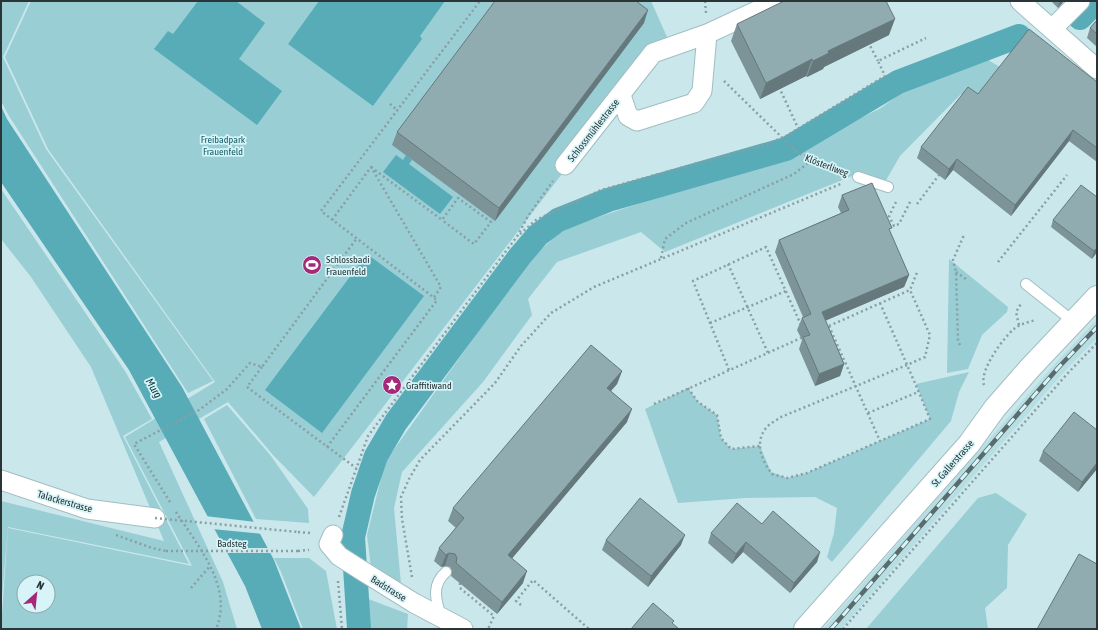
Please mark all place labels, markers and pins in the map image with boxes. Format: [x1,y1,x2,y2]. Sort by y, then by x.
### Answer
sports icon: Schlossbadi Frauenfeld [301,254,323,276]
place label: Schlossbadi Frauenfeld [326,254,370,277]
place icon: Graffitiwand [381,374,403,396]
place label: Graffitiwand [406,380,452,391]

